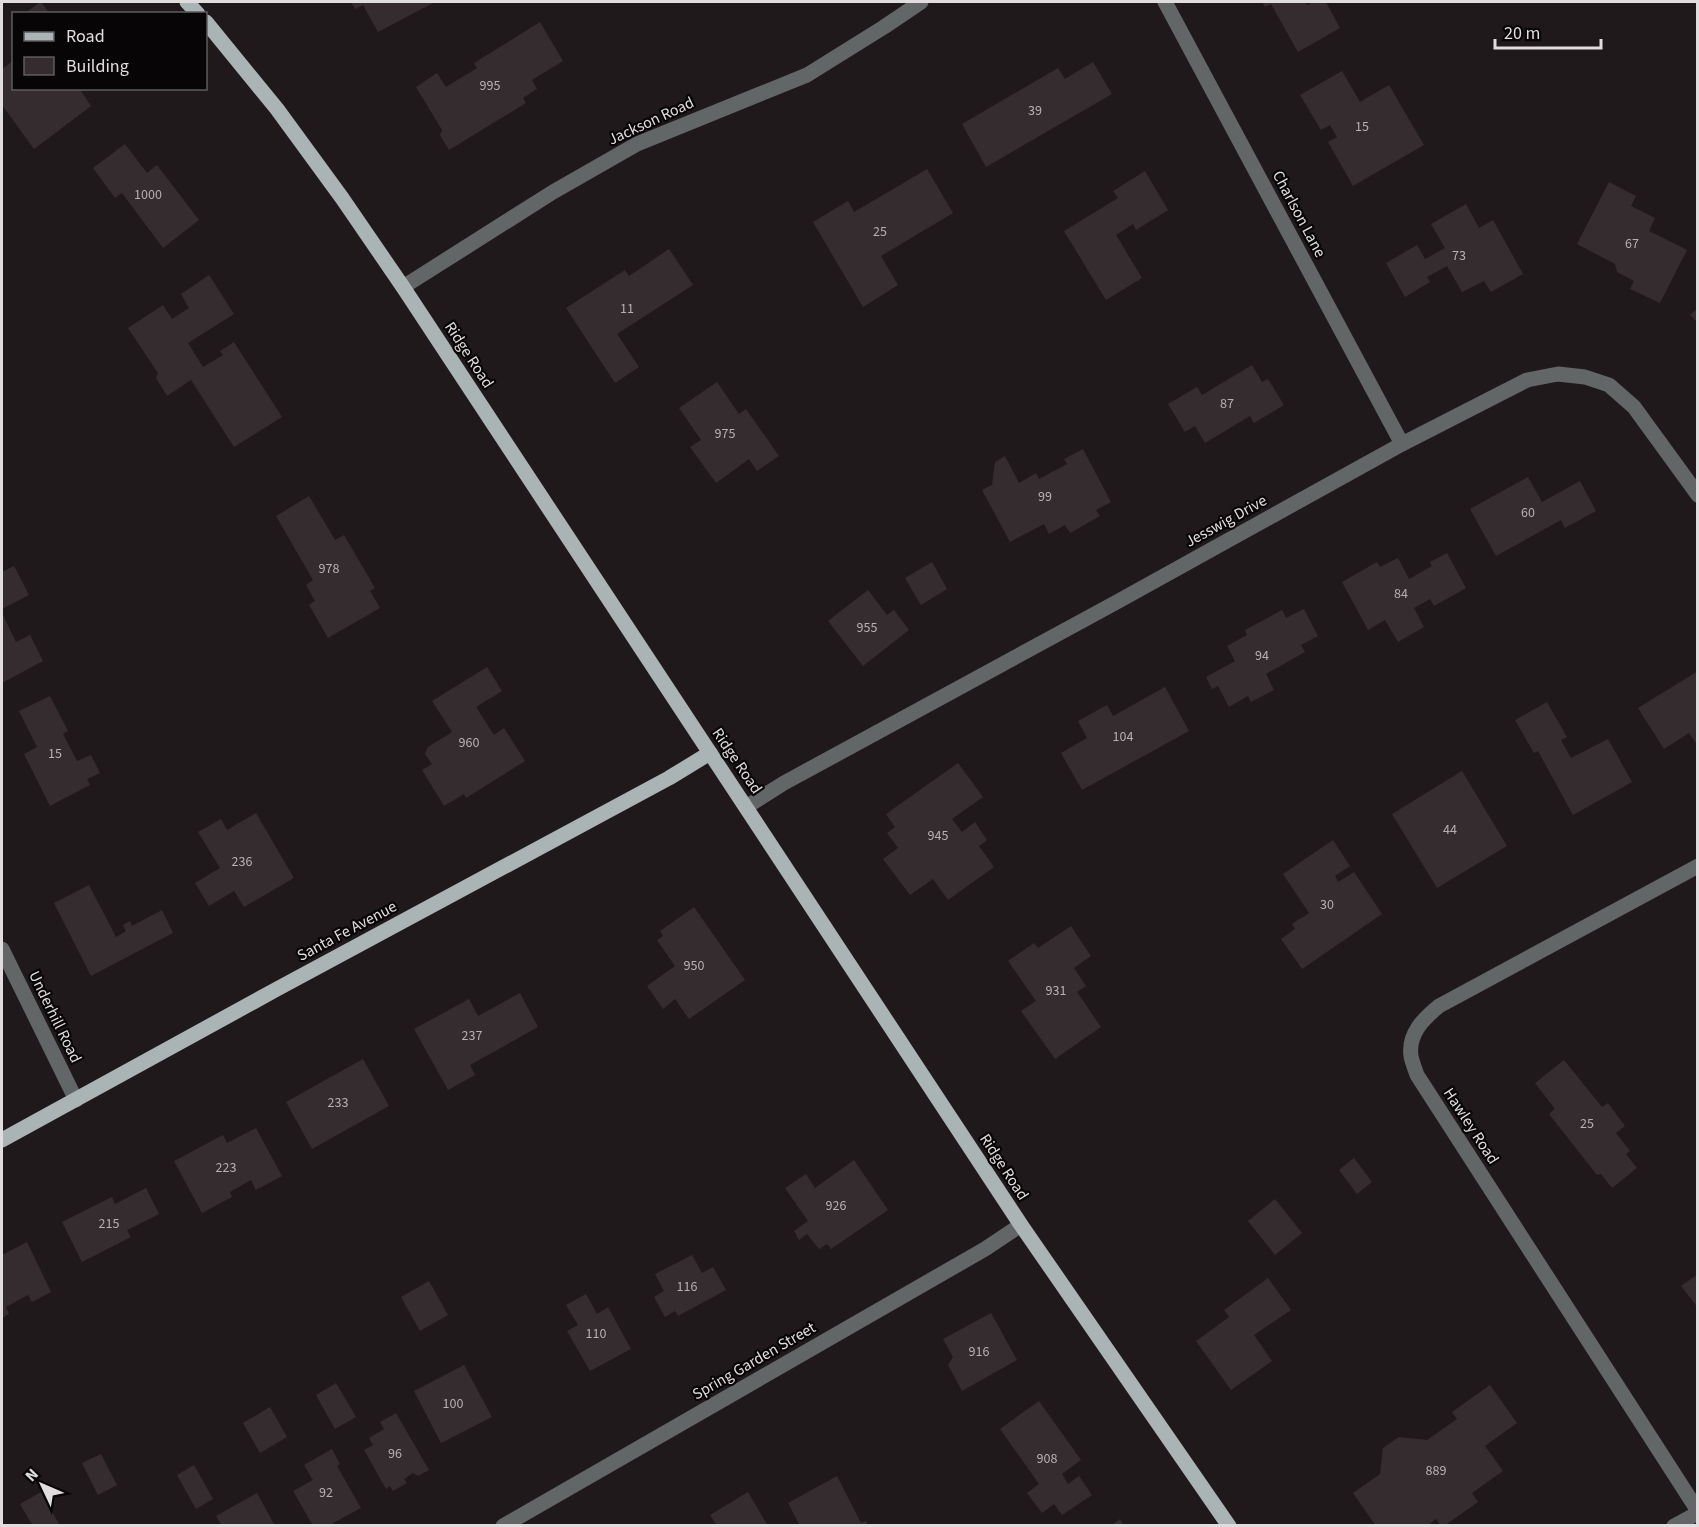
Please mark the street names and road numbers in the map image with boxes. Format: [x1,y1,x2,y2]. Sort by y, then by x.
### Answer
street label: Jackson Road [604,91,698,151]
street label: Charlson Lane [1267,167,1331,261]
street label: Ridge Road [439,317,499,393]
street label: Jesswig Drive [1181,489,1271,553]
street label: Ridge Road [707,724,767,798]
street label: Santa Fe Avenue [293,895,401,966]
street label: Underhill Road [23,967,87,1067]
street label: Hawley Road [1438,1083,1504,1169]
street label: Ridge Road [974,1129,1034,1205]
street label: Spring Garden Street [688,1316,820,1405]

